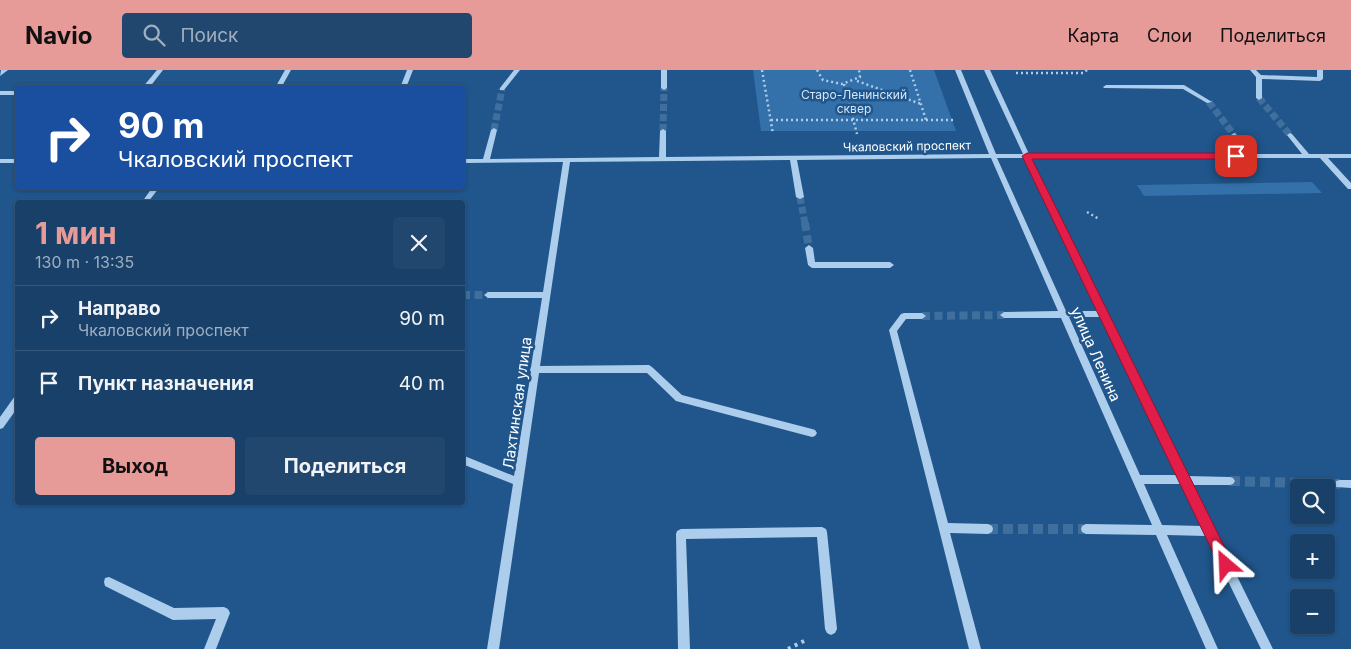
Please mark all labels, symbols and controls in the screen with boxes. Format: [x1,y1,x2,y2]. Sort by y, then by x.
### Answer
search box [122,13,472,58]
text: Navio [25,21,92,50]
icon: search [140,21,168,49]
text: Поиск [180,24,238,47]
text: Карта [1067,25,1119,46]
text: Слои [1147,25,1192,46]
text: Поделиться [1220,25,1326,46]
park label: Старо-Ленинский сквер [801,87,907,116]
text: 90 m [118,104,205,146]
icon: right [35,105,100,170]
pin [1215,135,1257,177]
street label: Чкаловский проспект [843,137,972,155]
icon: arrive [1222,142,1250,170]
text: Чкаловский проспект [118,146,353,172]
text: 1 мин [35,215,117,251]
button: close [393,217,445,269]
text: 130 m · 13:35 [35,252,134,272]
text: Направо [78,297,161,320]
icon: right [35,304,63,332]
street label: улица Ленина [1067,304,1125,404]
text: 90 m [399,307,445,330]
text: Чкаловский проспект [78,320,249,340]
street label: Лахтинская улица [498,336,536,470]
icon: arrive [35,369,63,397]
text: Пункт назначения [78,372,254,395]
text: 40 m [399,372,445,395]
button: Выход [35,437,235,495]
button: Поделиться [245,437,445,495]
map controls [1290,479,1335,634]
button: search [1290,479,1335,524]
button: + [1290,534,1335,579]
position arrow [1199,538,1251,590]
button: − [1290,589,1335,634]

